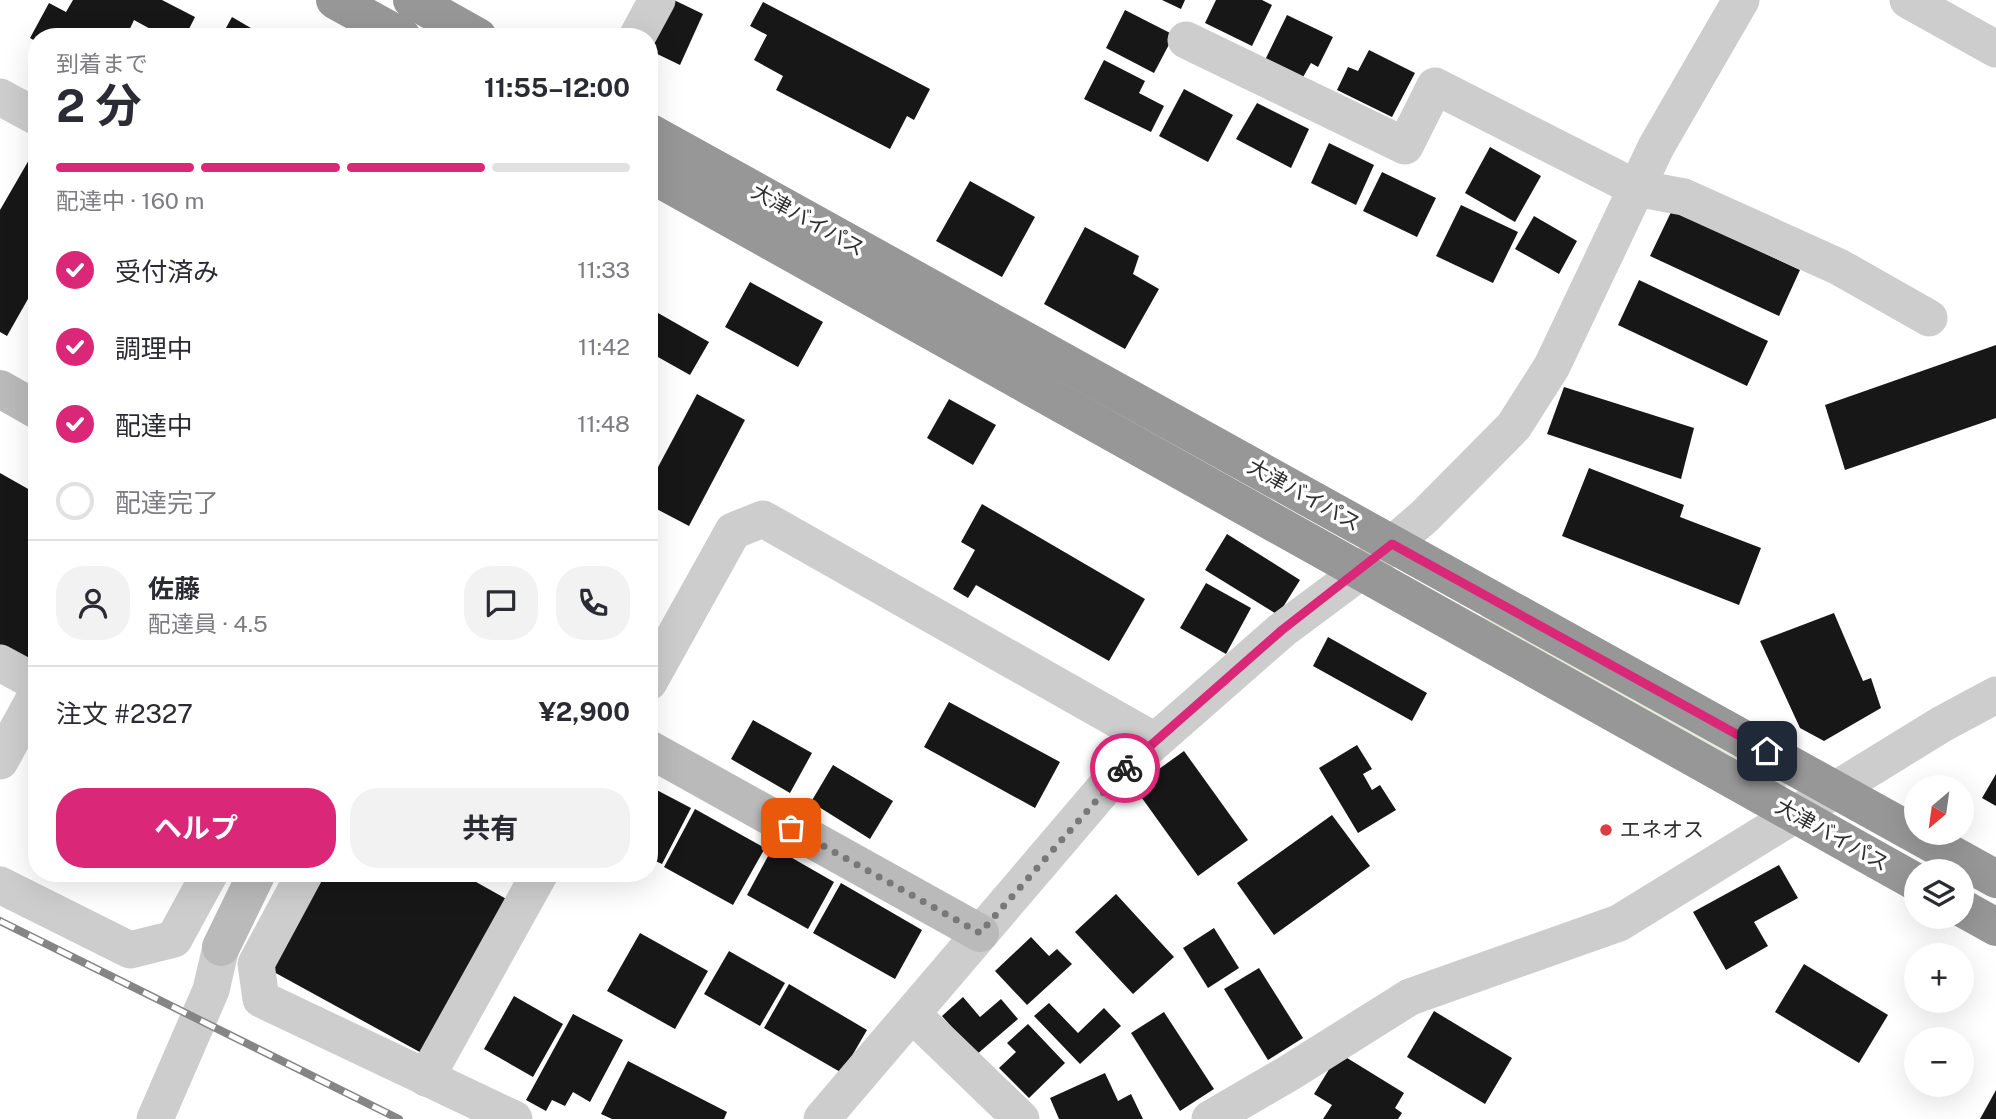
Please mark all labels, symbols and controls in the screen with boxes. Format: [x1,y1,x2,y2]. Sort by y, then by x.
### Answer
text: 到着まで [56,50,148,77]
text: 11:55–12:00 [484,72,630,103]
text: 2 分 [56,78,142,132]
street label: 大津バイパス [747,178,869,261]
text: 配達中 · 160 m [56,187,204,214]
icon: check [56,251,94,289]
text: 受付済み [115,256,219,287]
text: 11:33 [577,256,630,283]
icon: check [56,328,94,366]
text: 調理中 [115,333,193,364]
text: 11:42 [578,333,630,360]
icon: check [56,405,94,443]
text: 配達中 [115,410,193,441]
text: 11:48 [577,410,630,437]
street label: 大津バイパス [1243,453,1365,536]
text: 配達完了 [115,487,219,518]
button: person [56,566,130,640]
button: chat [464,566,538,640]
button: phone [556,566,630,640]
text: 佐藤 [148,573,200,604]
text: 配達員 · 4.5 [148,610,268,637]
text: ¥2,900 [539,696,630,727]
text: 注文 #2327 [56,698,193,729]
pin [1737,721,1797,781]
icon: home [1748,732,1786,770]
courier [1090,733,1160,803]
icon: bike [1106,749,1144,787]
north arrow [1904,775,1974,845]
map controls [1904,775,1974,1097]
button: ヘルプ [56,788,336,868]
button: 共有 [350,788,630,868]
street label: 大津バイパス [1771,793,1893,876]
pin [761,798,821,858]
icon: bag [772,809,810,847]
place label: エネオス [1620,817,1704,842]
marker: エネオス [1598,822,1614,838]
button: layers [1904,859,1974,929]
button: + [1904,943,1974,1013]
button: − [1904,1027,1974,1097]

